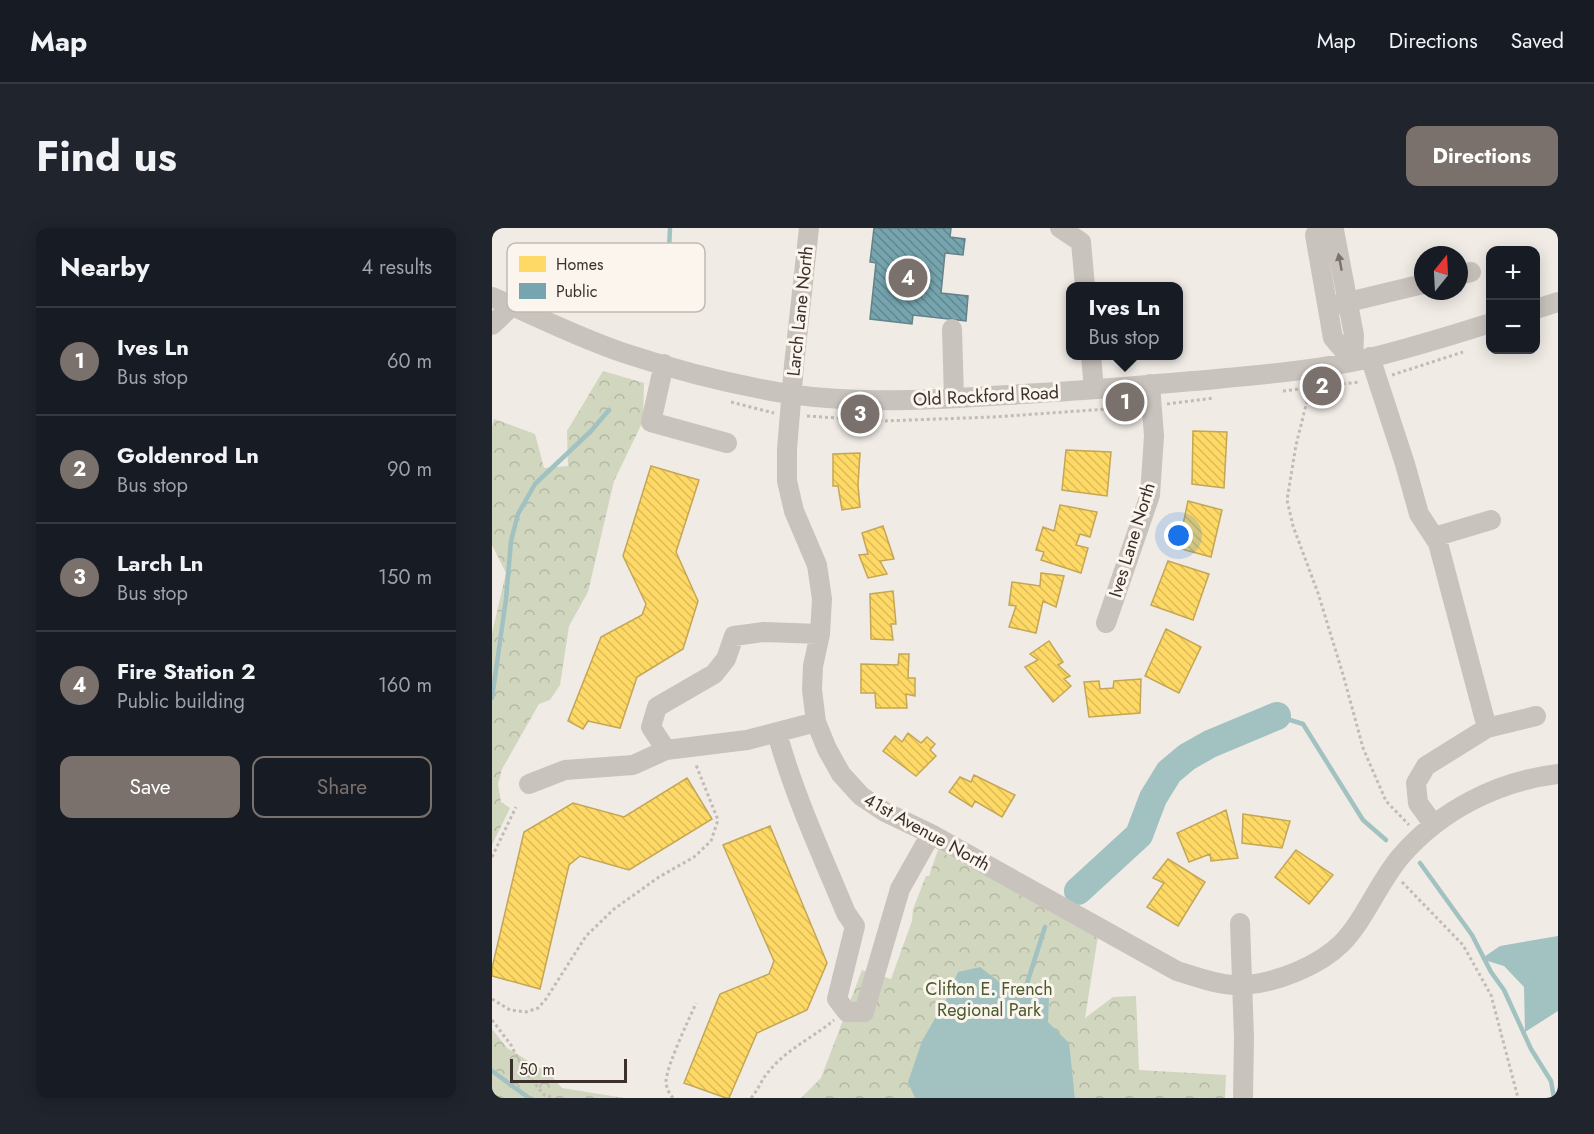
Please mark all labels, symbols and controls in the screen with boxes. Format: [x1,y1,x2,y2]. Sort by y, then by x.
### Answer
text: Map [30,21,87,62]
text: Map [1317,26,1356,56]
text: Directions [1389,26,1478,56]
text: Saved [1511,26,1564,56]
text: Find us [36,126,177,187]
button: Directions [1406,126,1558,186]
legend [507,243,705,312]
street label: Larch Lane North [780,245,820,377]
north arrow [1414,246,1468,300]
map controls [1486,246,1540,354]
button: + [1486,246,1540,300]
text: Nearby [60,248,149,286]
text: 4 results [361,253,432,282]
text: Homes [556,253,603,276]
one-way arrow [1335,253,1344,272]
pin: 4 [888,256,928,300]
text: Public [556,280,597,303]
popup [1066,282,1183,360]
text: Ives Ln [1089,291,1160,323]
button: − [1486,300,1540,354]
text: Bus stop [1089,323,1160,352]
text: Ives Ln [117,331,189,363]
text: 1 [74,347,85,376]
text: 60 m [387,347,432,376]
text: Bus stop [117,363,188,392]
pin: 2 [1302,364,1342,408]
street label: Old Rockford Road [912,379,1060,413]
pin: 1 [1106,380,1144,424]
pin: 3 [840,392,880,436]
text: Goldenrod Ln [117,439,259,471]
text: 2 [73,455,86,484]
text: 90 m [387,455,432,484]
text: Bus stop [117,471,188,500]
street label: Ives Lane North [1102,479,1162,601]
your location [1164,521,1193,550]
text: Larch Ln [117,547,203,579]
text: 3 [73,563,86,592]
text: 150 m [378,563,432,592]
text: Bus stop [117,579,188,608]
text: Fire Station 2 [117,655,256,687]
text: 4 [73,671,86,700]
text: 160 m [378,671,432,700]
text: Public building [117,687,245,716]
button: Save [60,756,240,818]
button: Share [252,756,432,818]
street label: 41st Avenue North [859,787,995,877]
park label: Clifton E. French Regional Park [925,976,1053,1023]
scale bar [510,1056,627,1084]
text: 50 m [519,1058,555,1081]

